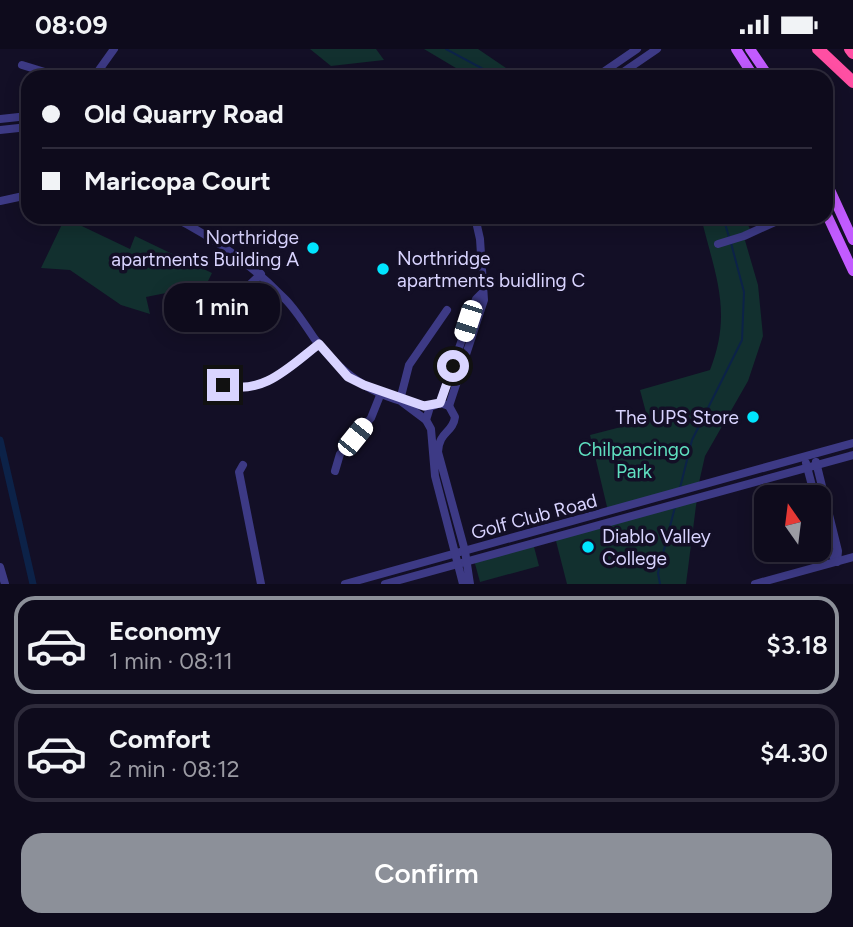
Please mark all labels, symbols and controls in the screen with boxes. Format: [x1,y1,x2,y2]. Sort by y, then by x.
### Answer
text: 08:09 [35,9,108,41]
text: Old Quarry Road [84,98,284,130]
text: Maricopa Court [84,165,271,197]
place label: Northridge apartments Building A [111,226,299,271]
marker: Northridge apartments Building A [305,240,321,256]
place label: Northridge apartments buidling C [397,247,585,292]
marker: Northridge apartments buidling C [375,261,391,277]
callout: 1 min [165,283,281,333]
text: 1 min [195,293,249,321]
car [452,298,485,344]
route start [437,350,469,382]
route end [207,369,239,401]
place label: The UPS Store [615,406,739,429]
marker: The UPS Store [745,409,761,425]
car [334,414,377,460]
park label: Chilpancingo Park [578,438,690,483]
north arrow [754,485,831,562]
map controls [754,485,831,562]
street label: Golf Club Road [469,489,600,544]
place label: Diablo Valley College [602,525,711,570]
marker: Diablo Valley College [580,539,596,555]
icon: car [25,614,88,677]
text: Economy [109,615,221,647]
text: $3.18 [766,629,828,661]
text: 1 min · 08:11 [109,647,233,675]
icon: car [25,722,88,785]
text: Comfort [109,723,211,755]
text: $4.30 [760,737,828,769]
text: 2 min · 08:12 [109,755,240,783]
button: Confirm [21,833,832,913]

